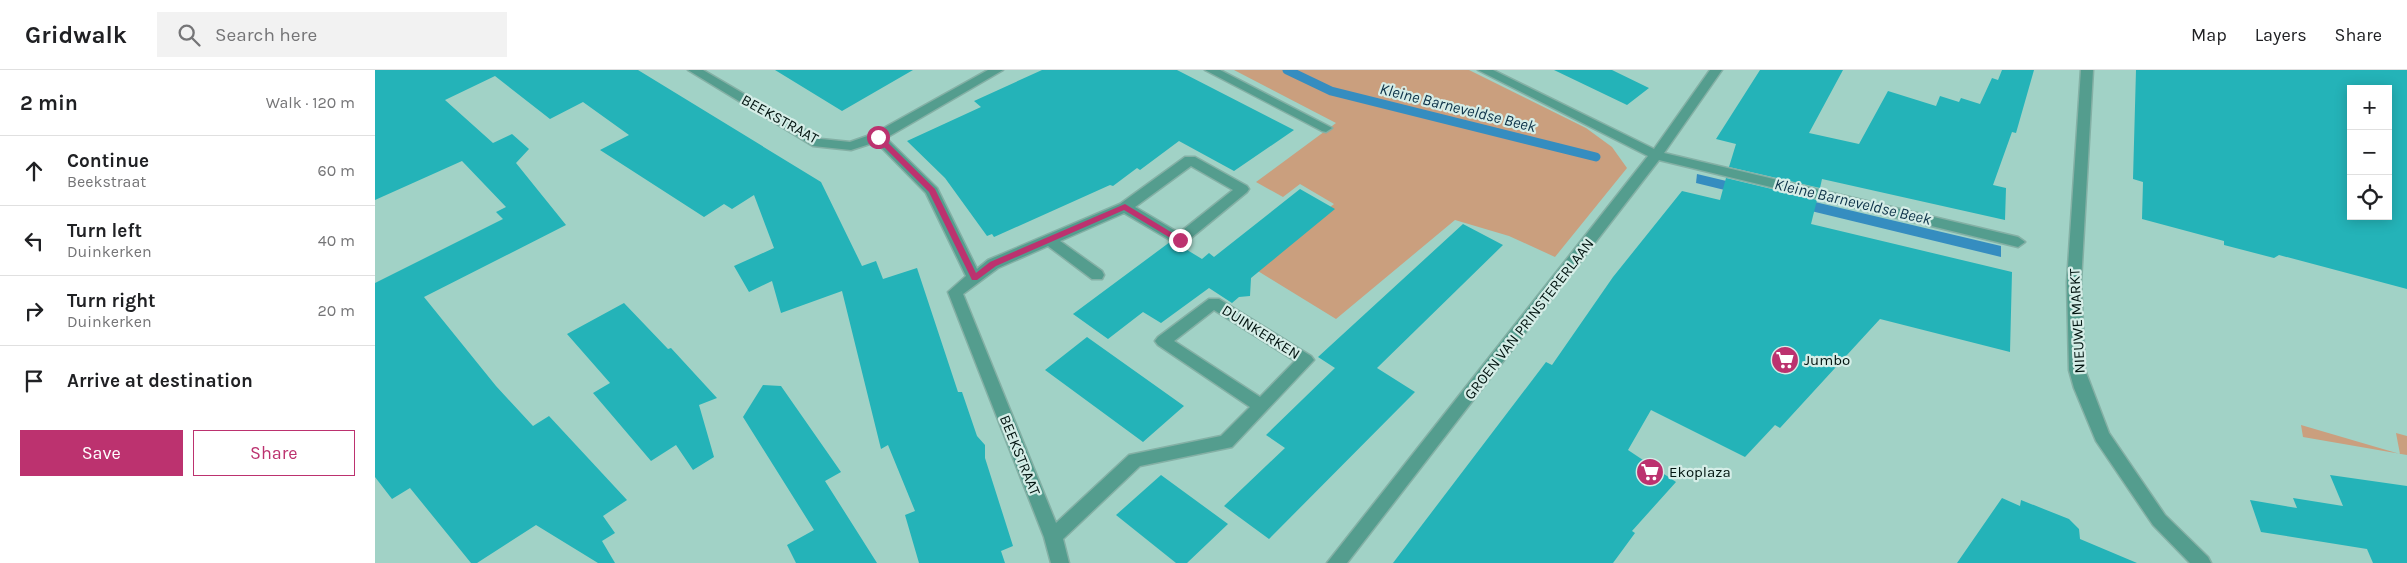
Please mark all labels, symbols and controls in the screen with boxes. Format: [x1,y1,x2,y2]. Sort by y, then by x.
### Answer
search box [157,12,507,57]
text: Gridwalk [25,21,127,49]
icon: search [175,21,203,49]
text: Search here [215,24,317,46]
text: Map [2191,24,2227,46]
text: Layers [2255,24,2307,46]
text: Share [2335,24,2382,46]
water label: Kleine Barneveldse Beek [1378,79,1539,136]
map controls [2347,85,2392,220]
button: + [2347,85,2392,130]
street label: BEEKSTRAAT [738,90,822,148]
text: 2 min [20,91,78,115]
text: Walk · 120 m [266,93,355,112]
route start [867,126,890,149]
button: − [2347,130,2392,175]
text: Continue [67,150,149,172]
icon: ahead [20,157,48,185]
text: 60 m [318,161,355,180]
text: Beekstraat [67,172,146,191]
water label: Kleine Barneveldse Beek [1773,174,1934,229]
button: locate [2347,175,2392,220]
text: Turn left [67,220,142,242]
icon: left [20,227,48,255]
route end [1169,229,1192,252]
text: 40 m [318,231,355,250]
street label: GROEN VAN PRINSTERERLAAN [1461,235,1597,403]
text: Duinkerken [67,242,152,261]
street label: NIEUWE MARKT [2065,268,2089,374]
text: Turn right [67,290,156,312]
icon: right [20,297,48,325]
text: 20 m [317,301,355,320]
street label: DUINKERKEN [1219,301,1303,363]
text: Duinkerken [67,312,152,331]
supermarket icon: Jumbo [1770,345,1800,375]
place label: Jumbo [1804,351,1850,369]
icon: arrive [20,367,48,395]
text: Arrive at destination [67,370,253,392]
street label: BEEKSTRAAT [996,412,1044,498]
button: Save [20,430,183,476]
button: Share [193,430,355,476]
supermarket icon: Ekoplaza [1635,457,1665,487]
place label: Ekoplaza [1669,463,1731,481]

